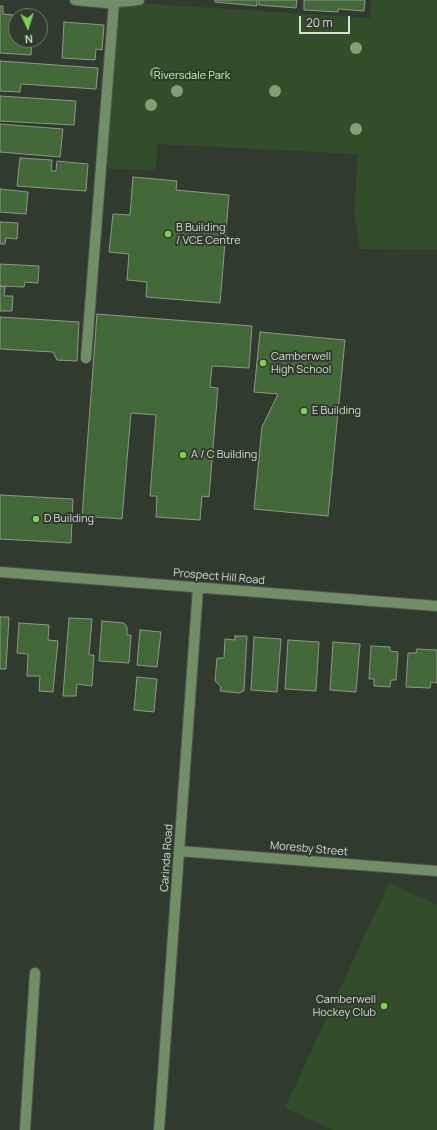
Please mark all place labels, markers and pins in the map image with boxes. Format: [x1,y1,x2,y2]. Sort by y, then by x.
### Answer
place label: B Building / VCE Centre [176,221,241,247]
marker: B Building / VCE Centre [163,229,173,239]
place label: Camberwell High School [271,350,331,376]
marker: Camberwell High School [258,358,268,368]
place label: E Building [312,404,361,418]
marker: E Building [299,406,309,416]
place label: A / C Building [191,448,257,462]
marker: A / C Building [178,450,188,460]
place label: D Building [44,512,94,526]
marker: D Building [31,514,41,524]
place label: Camberwell Hockey Club [313,993,376,1019]
marker: Camberwell Hockey Club [379,1001,389,1011]

